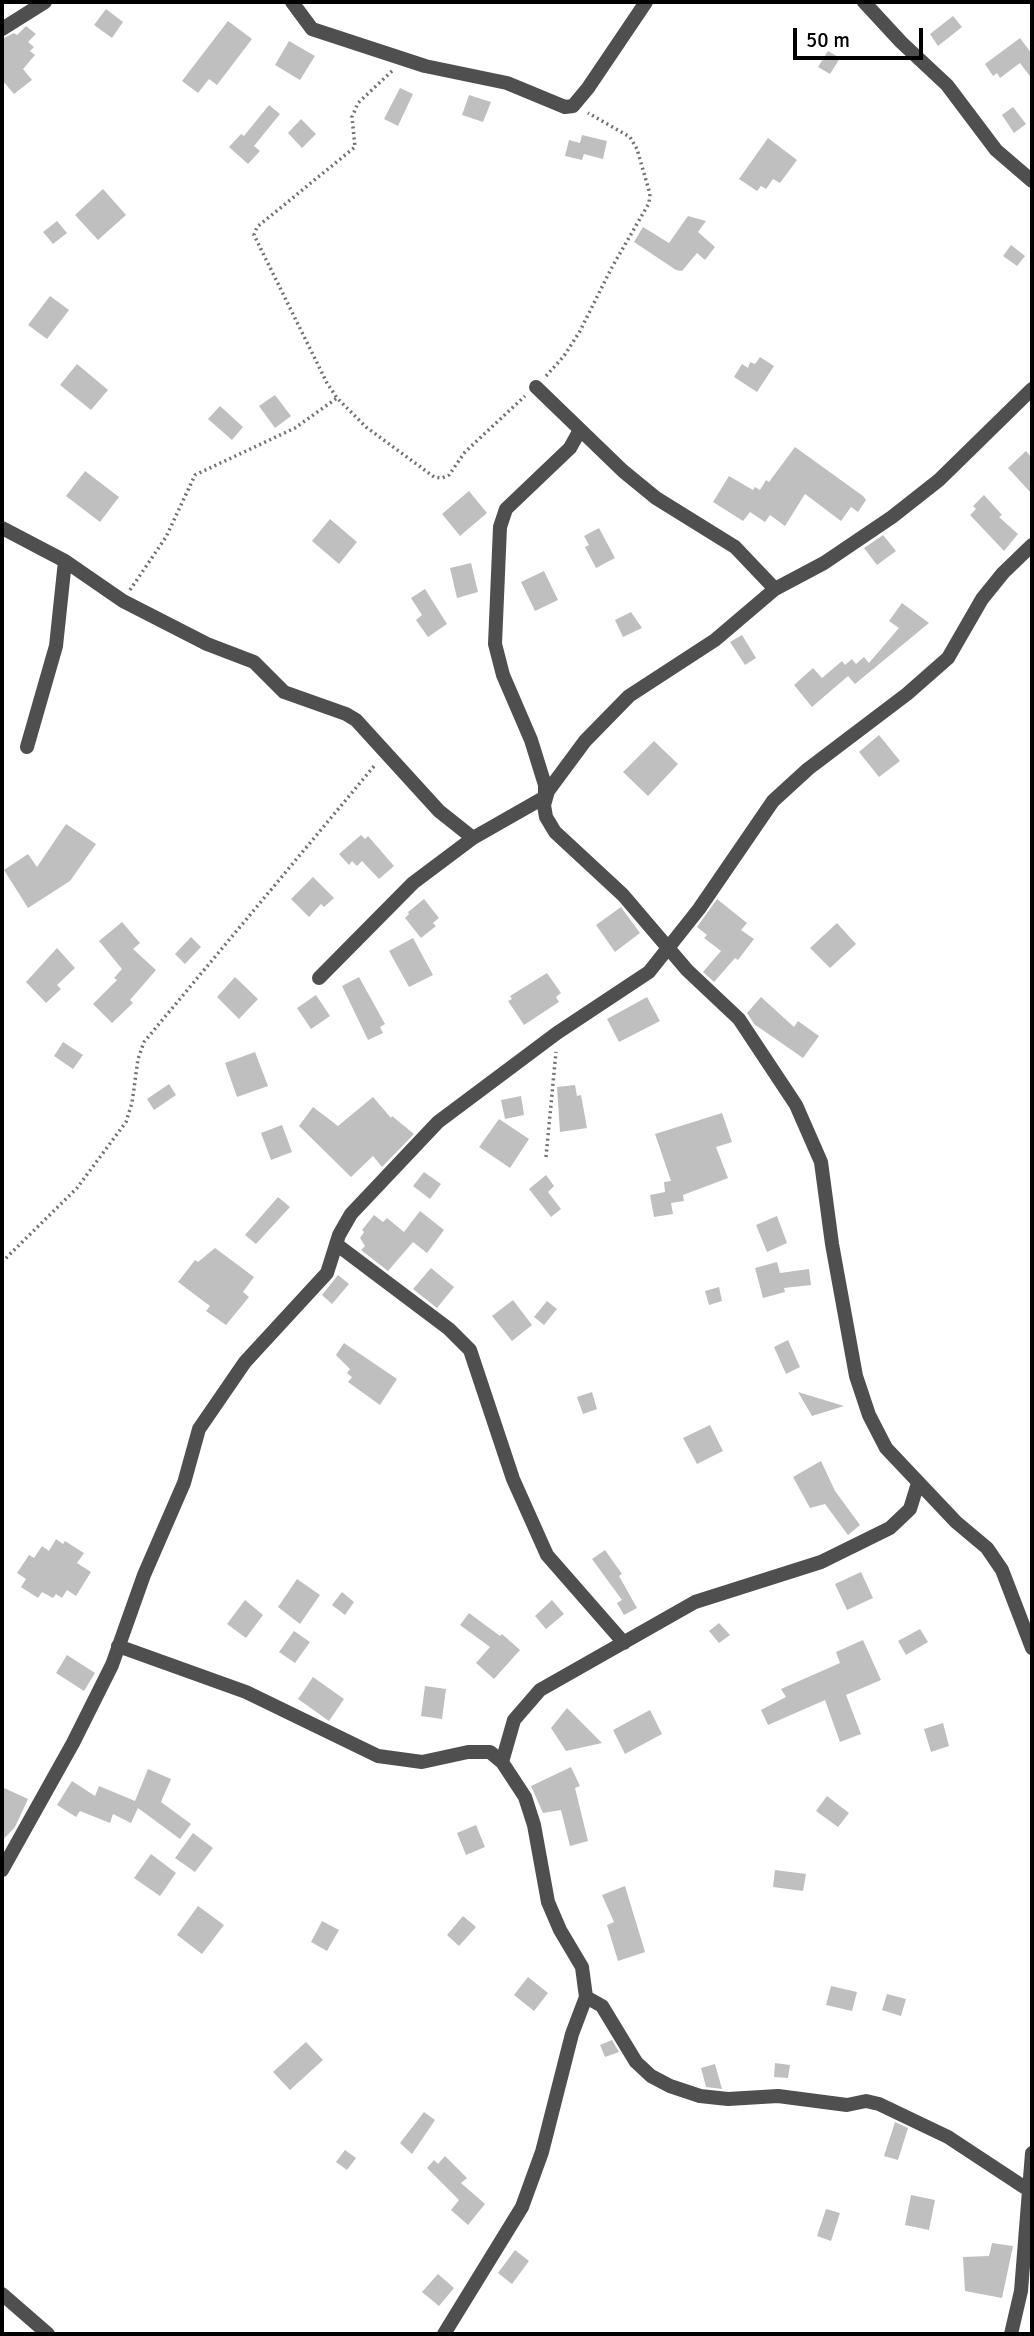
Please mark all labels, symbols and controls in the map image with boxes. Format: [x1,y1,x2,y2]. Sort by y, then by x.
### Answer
scale bar [796,14,926,58]
text: 50 m [806,27,850,53]

